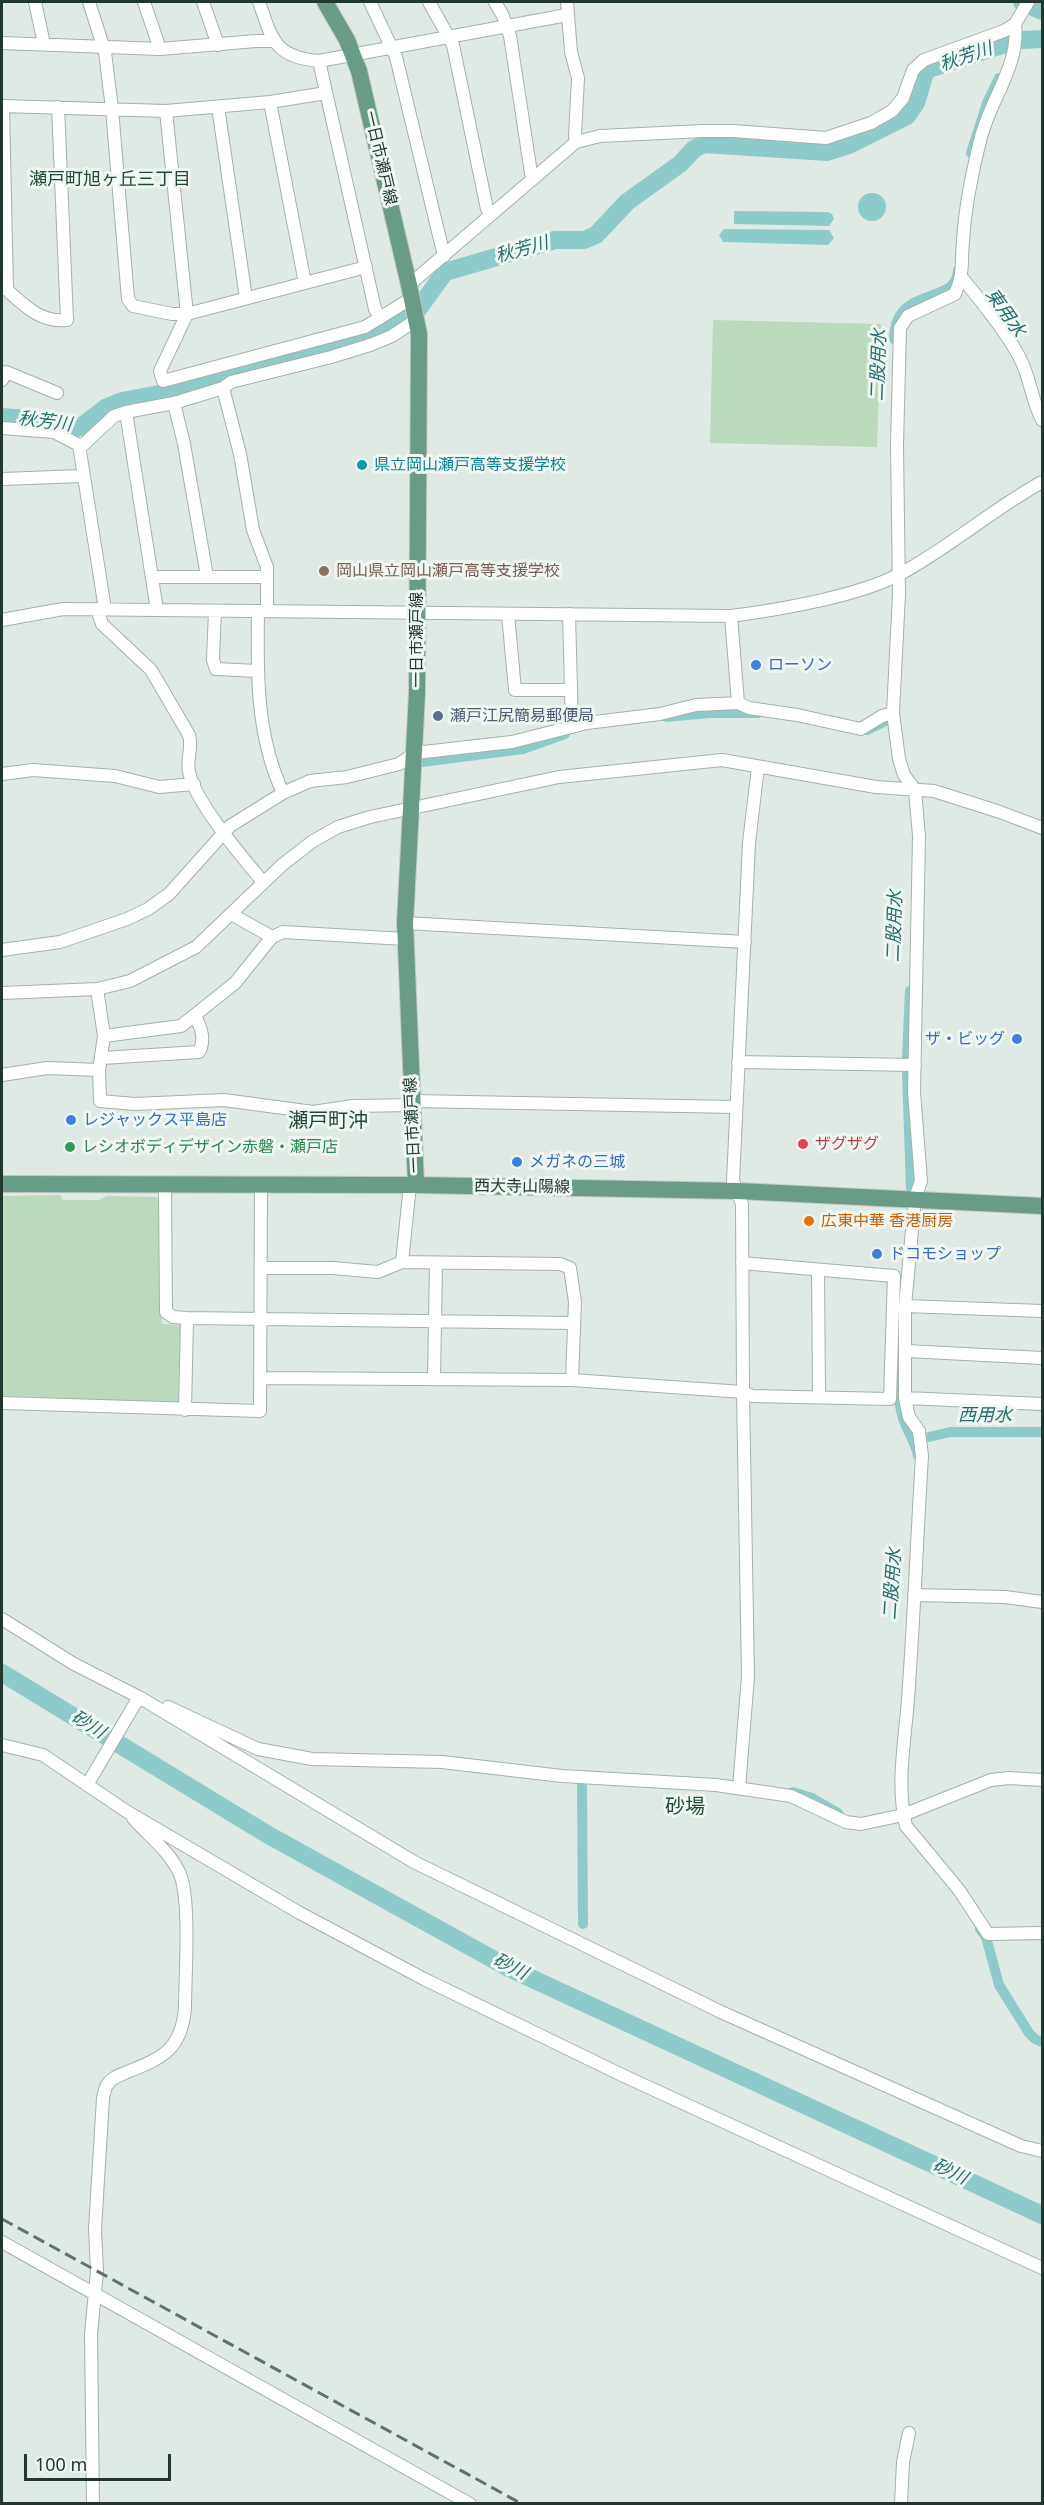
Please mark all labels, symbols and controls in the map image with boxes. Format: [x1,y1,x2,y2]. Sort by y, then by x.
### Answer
water label: 秋芳川 [937,38,995,76]
street label: 一日市瀬戸線 [360,109,400,207]
district label: 瀬戸町旭ヶ丘三丁目 [29,169,191,191]
water label: 秋芳川 [493,232,551,268]
water label: 東用水 [981,285,1029,341]
water label: 二股用水 [867,329,891,401]
water label: 秋芳川 [17,408,73,436]
place label: 県立岡山瀬戸高等支援学校 [374,455,566,475]
marker: 県立岡山瀬戸高等支援学校 [355,458,369,472]
place label: 岡山県立岡山瀬戸高等支援学校 [336,561,560,581]
marker: 岡山県立岡山瀬戸高等支援学校 [317,564,331,578]
street label: 一日市瀬戸線 [407,592,427,688]
place label: ローソン [768,655,832,675]
marker: ローソン [749,658,763,672]
place label: 瀬戸江尻簡易郵便局 [450,706,594,726]
marker: 瀬戸江尻簡易郵便局 [431,709,445,723]
water label: 二股用水 [883,890,907,962]
place label: ザ・ビッグ [925,1029,1005,1049]
marker: ザ・ビッグ [1010,1032,1024,1046]
street label: 一日市瀬戸線 [401,1077,425,1173]
district label: 瀬戸町沖 [288,1109,368,1133]
place label: レジャックス平島店 [83,1110,227,1130]
marker: レジャックス平島店 [64,1113,78,1127]
place label: ザグザグ [815,1134,879,1154]
place label: レシオボディデザイン赤磐・瀬戸店 [82,1137,338,1157]
marker: ザグザグ [796,1137,810,1151]
marker: レシオボディデザイン赤磐・瀬戸店 [63,1140,77,1154]
place label: メガネの三城 [529,1152,625,1172]
marker: メガネの三城 [510,1155,524,1169]
street label: 西大寺山陽線 [474,1177,570,1197]
place label: 広東中華 香港厨房 [821,1211,953,1231]
marker: 広東中華 香港厨房 [802,1214,816,1228]
place label: ドコモショップ [889,1244,1001,1264]
marker: ドコモショップ [870,1247,884,1261]
water label: 西用水 [958,1405,1012,1427]
water label: 二股用水 [880,1547,906,1621]
water label: 砂川 [67,1706,109,1744]
district label: 砂場 [665,1795,705,1819]
water label: 砂川 [489,1949,531,1985]
water label: 砂川 [929,2155,971,2189]
scale bar [27,2442,174,2480]
text: 100 m [35,2452,87,2476]

